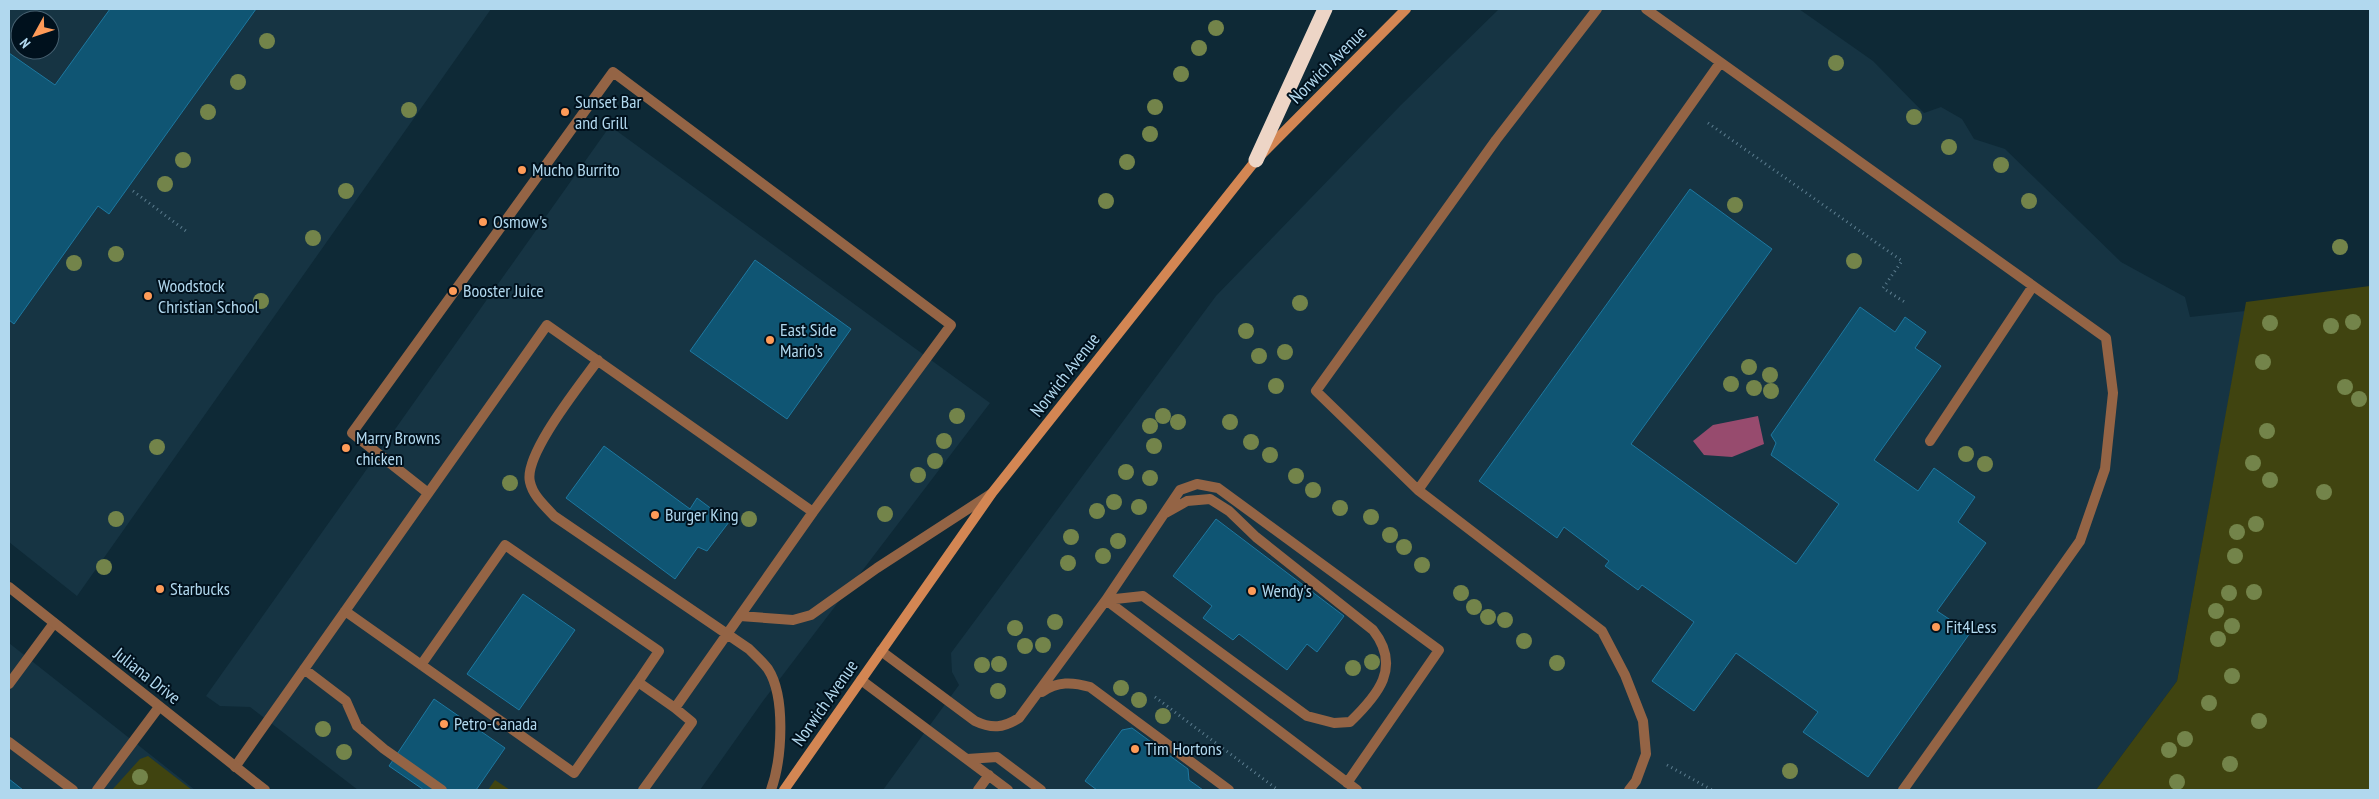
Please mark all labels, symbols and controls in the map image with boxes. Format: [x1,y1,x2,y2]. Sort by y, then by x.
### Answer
north arrow [10,10,60,60]
street label: Norwich Avenue [1284,21,1371,108]
text: N [16,35,34,52]
place label: Sunset Bar and Grill [575,90,641,134]
marker: Sunset Bar and Grill [559,106,571,118]
place label: Mucho Burrito [532,158,620,181]
marker: Mucho Burrito [516,164,528,176]
place label: Osmow's [493,210,547,233]
marker: Osmow's [477,216,489,228]
place label: Woodstock Christian School [158,274,259,318]
place label: Booster Juice [463,279,544,302]
marker: Booster Juice [447,285,459,297]
marker: Woodstock Christian School [142,290,154,302]
place label: East Side Mario's [780,318,837,362]
street label: Norwich Avenue [1025,328,1104,421]
marker: East Side Mario's [764,334,776,346]
place label: Marry Browns chicken [356,426,440,470]
marker: Marry Browns chicken [340,442,352,454]
place label: Burger King [665,503,739,526]
marker: Burger King [649,509,661,521]
place label: Starbucks [170,577,230,600]
place label: Wendy's [1262,579,1312,602]
marker: Starbucks [154,583,166,595]
marker: Wendy's [1246,585,1258,597]
place label: Fit4Less [1946,615,1997,638]
marker: Fit4Less [1930,621,1942,633]
street label: Juliana Drive [108,642,186,709]
street label: Norwich Avenue [786,655,863,750]
place label: Petro-Canada [454,712,537,735]
marker: Petro-Canada [438,718,450,730]
place label: Tim Hortons [1145,737,1222,760]
marker: Tim Hortons [1129,743,1141,755]

